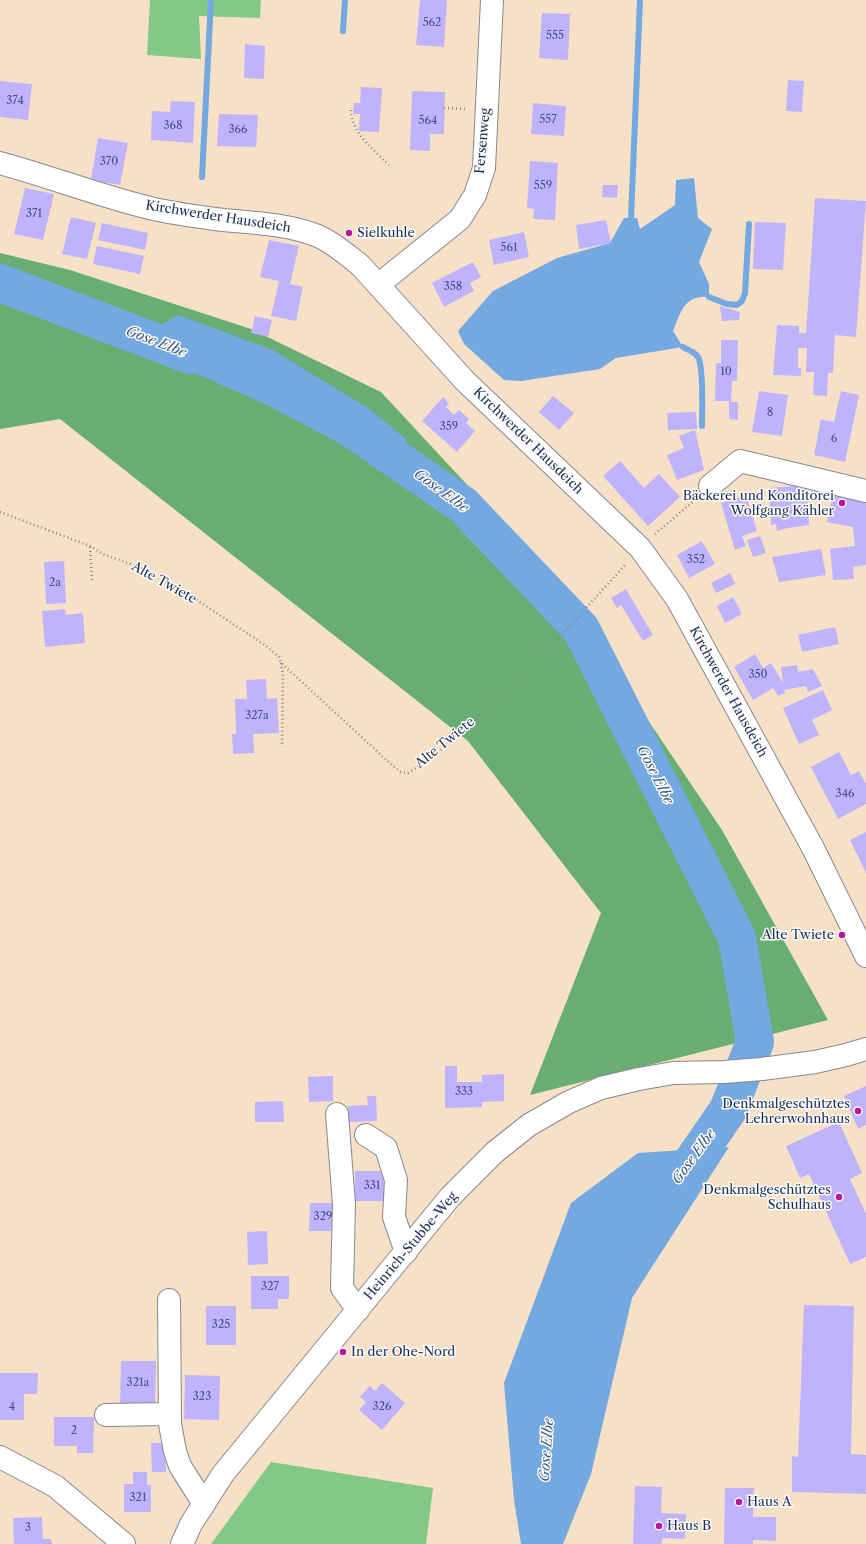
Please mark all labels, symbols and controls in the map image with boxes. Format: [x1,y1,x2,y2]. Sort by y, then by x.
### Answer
house number: 562 [423,16,441,30]
house number: 555 [546,29,564,43]
house number: 374 [6,94,24,108]
street label: Fersenweg [472,107,494,175]
house number: 557 [539,113,557,127]
house number: 564 [419,114,437,128]
house number: 368 [163,119,183,133]
house number: 366 [229,123,247,137]
house number: 370 [100,155,118,169]
house number: 559 [534,179,552,193]
street label: Kirchwerder Hausdeich [144,198,292,236]
house number: 371 [26,207,42,221]
place label: Sielkuhle [357,225,415,241]
marker: Sielkuhle [344,228,354,238]
house number: 561 [500,241,518,255]
house number: 358 [444,280,462,294]
water label: Gose Elbe [123,323,189,361]
house number: 10 [720,365,732,379]
street label: Kirchwerder Hausdeich [470,384,586,498]
house number: 8 [767,406,773,420]
house number: 359 [440,420,458,434]
house number: 6 [831,432,837,446]
water label: Gose Elbe [410,466,472,516]
place label: Bäckerei und Konditorei Wolfgang Kähler [683,488,834,519]
marker: Bäckerei und Konditorei Wolfgang Kähler [837,498,847,508]
house number: 352 [687,553,705,567]
street label: Alte Twiete [129,559,199,607]
house number: 2a [49,576,61,590]
street label: Kirchwerder Hausdeich [686,624,770,760]
house number: 350 [748,668,768,682]
house number: 327a [245,709,269,723]
street label: Alte Twiete [412,714,478,772]
water label: Gose Elbe [633,743,677,807]
house number: 346 [836,787,854,801]
place label: Alte Twiete [762,927,834,943]
marker: Alte Twiete [837,930,847,940]
house number: 333 [455,1085,473,1099]
place label: Denkmalgeschütztes Lehrerwohnhaus [722,1096,850,1127]
marker: Denkmalgeschütztes Lehrerwohnhaus [853,1106,863,1116]
water label: Gose Elbe [669,1126,719,1188]
house number: 331 [364,1179,380,1193]
place label: Denkmalgeschütztes Schulhaus [703,1182,831,1213]
street label: Heinrich-Stubbe-Weg [361,1189,461,1303]
marker: Denkmalgeschütztes Schulhaus [834,1192,844,1202]
house number: 329 [314,1210,332,1224]
house number: 327 [261,1280,279,1294]
house number: 325 [212,1318,230,1332]
place label: In der Ohe-Nord [351,1344,455,1360]
marker: In der Ohe-Nord [338,1347,348,1357]
house number: 321a [127,1376,149,1390]
house number: 323 [193,1390,211,1404]
house number: 4 [9,1400,15,1414]
house number: 326 [373,1400,391,1414]
water label: Gose Elbe [536,1418,558,1482]
house number: 2 [71,1424,77,1438]
house number: 321 [129,1491,147,1505]
place label: Haus A [747,1494,792,1510]
marker: Haus A [734,1497,744,1507]
place label: Haus B [667,1518,711,1534]
house number: 3 [25,1521,31,1535]
marker: Haus B [654,1521,664,1531]

